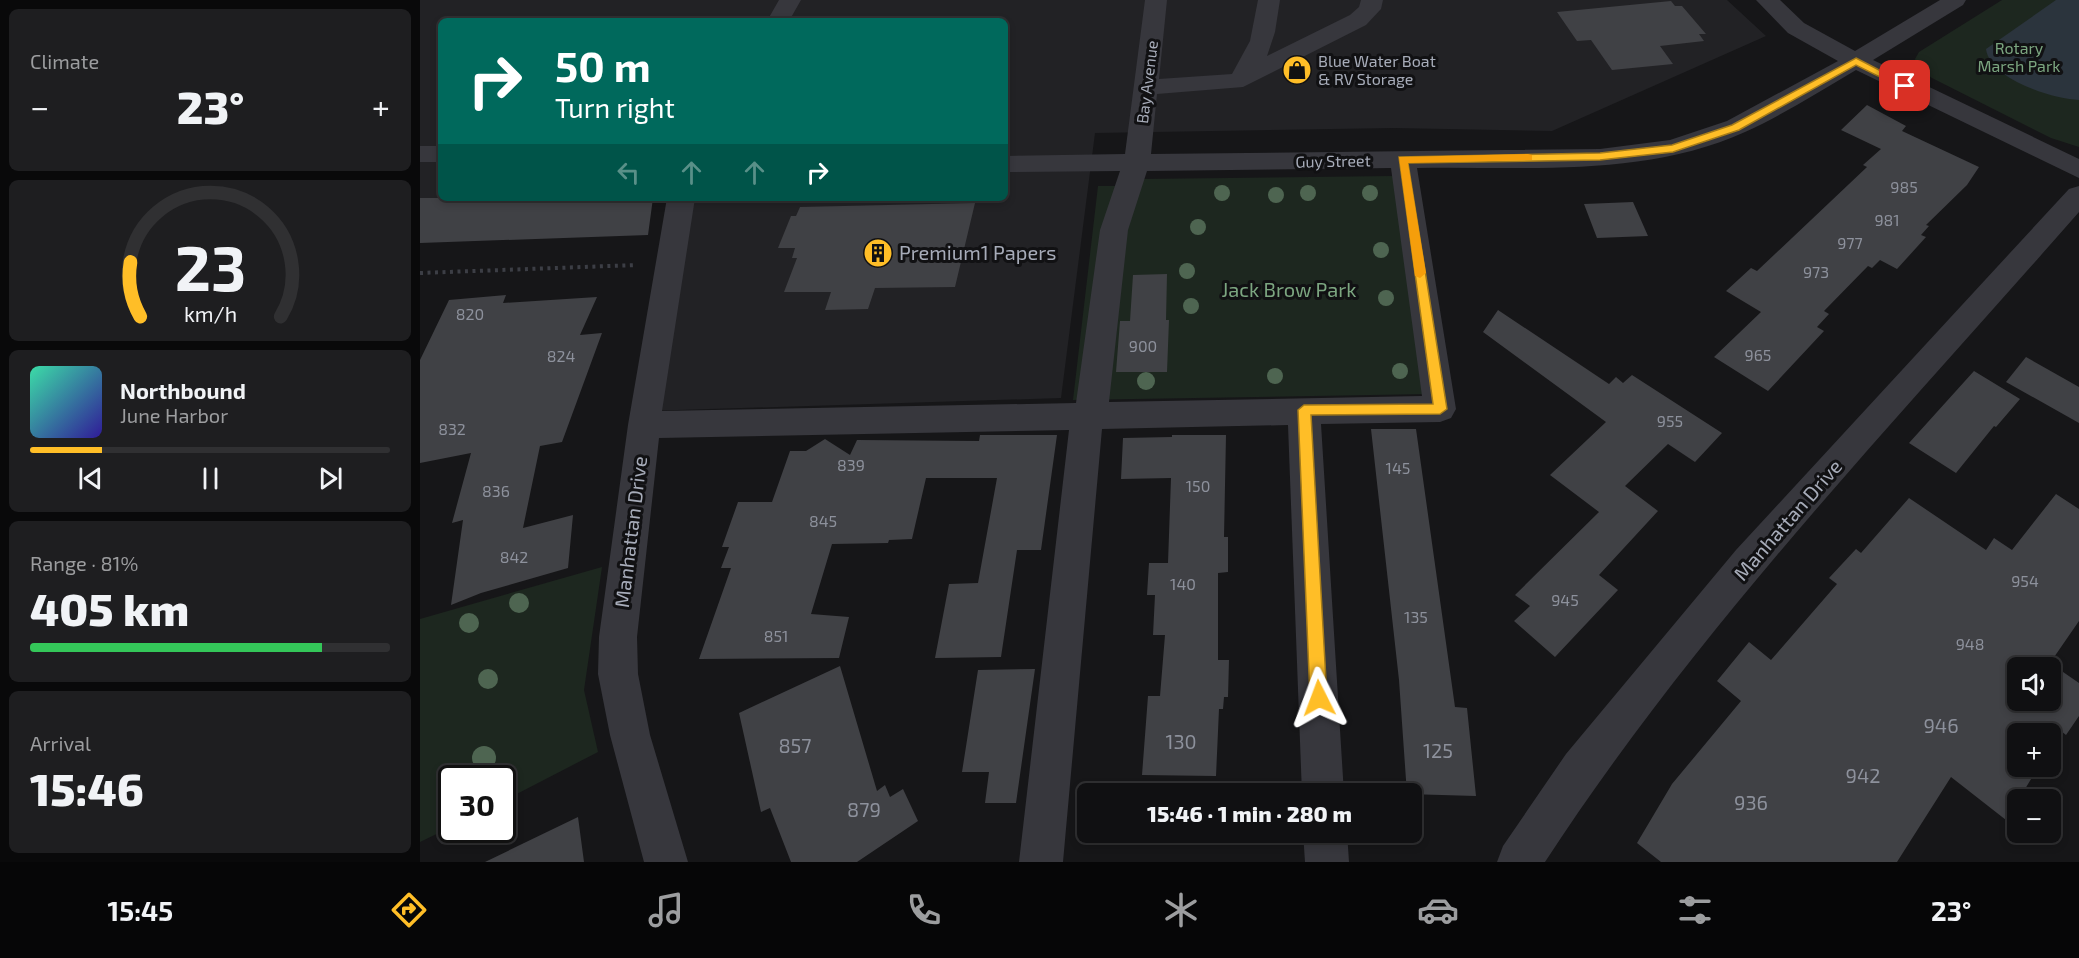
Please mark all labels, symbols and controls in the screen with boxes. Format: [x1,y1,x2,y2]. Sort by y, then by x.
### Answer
park label: Rotary Marsh Park [1978,38,2060,75]
street label: Bay Avenue [1132,39,1161,125]
text: 50 m [555,40,651,90]
icon: right [456,42,534,120]
text: Climate [30,49,99,73]
place label: Blue Water Boat & RV Storage [1318,51,1436,88]
shop icon: Blue Water Boat & RV Storage [1281,54,1313,86]
pin [1879,60,1930,111]
icon: arrive [1888,69,1921,102]
text: 23° [177,79,244,133]
text: − [30,86,49,126]
text: + [372,86,390,126]
text: Turn right [555,91,675,123]
street label: Guy Street [1295,150,1371,171]
icon: left [612,156,645,189]
icon: ahead [675,156,708,189]
icon: ahead [738,156,771,189]
icon: right [801,156,834,189]
house number: 985 [1890,177,1918,196]
house number: 981 [1874,210,1900,229]
text: 23 [174,230,246,305]
house number: 977 [1837,233,1863,252]
building icon: Premium1 Papers [862,237,894,269]
place label: Premium1 Papers [899,240,1056,264]
house number: 973 [1803,262,1829,281]
park label: Jack Brow Park [1222,277,1356,301]
text: km/h [183,302,237,327]
house number: 820 [456,304,484,323]
house number: 900 [1129,336,1157,355]
house number: 965 [1745,345,1771,364]
house number: 824 [547,346,575,365]
text: Northbound [120,377,246,403]
text: June Harbor [120,403,228,427]
house number: 955 [1657,411,1683,430]
house number: 832 [438,419,466,438]
street label: Manhattan Drive [1728,454,1846,585]
street label: Manhattan Drive [609,455,651,609]
house number: 839 [837,455,865,474]
house number: 145 [1386,458,1410,477]
icon: previous [74,462,107,495]
icon: pause [194,462,227,495]
icon: next [314,462,347,495]
house number: 150 [1186,476,1210,495]
house number: 836 [482,481,510,500]
house number: 845 [809,511,837,530]
house number: 842 [500,547,528,566]
text: Range · 81% [30,551,138,575]
house number: 954 [2011,571,2039,590]
house number: 140 [1170,574,1196,593]
text: 405 km [30,581,189,635]
house number: 945 [1551,590,1579,609]
house number: 135 [1404,607,1428,626]
house number: 851 [764,626,788,645]
house number: 948 [1956,634,1984,653]
map controls [2007,657,2061,843]
button: sound [2007,657,2061,711]
position arrow [1287,666,1351,730]
house number: 946 [1923,713,1959,737]
button: + [2007,723,2061,777]
house number: 130 [1165,729,1197,753]
text: Arrival [30,731,91,755]
house number: 857 [778,733,812,757]
house number: 125 [1423,738,1453,762]
text: 15:46 [30,761,144,815]
house number: 942 [1846,763,1880,787]
speed limit sign: 30 [438,765,516,843]
button: − [2007,789,2061,843]
house number: 936 [1734,790,1768,814]
house number: 879 [847,797,881,821]
text: 15:46 · 1 min · 280 m [1147,800,1352,826]
icon: directions [388,889,430,931]
icon: music [645,889,687,931]
icon: phone [903,889,945,931]
icon: climate [1160,889,1202,931]
icon: car [1417,889,1459,931]
icon: filters [1674,889,1716,931]
text: 15:45 [108,894,173,926]
text: 23° [1931,894,1971,926]

